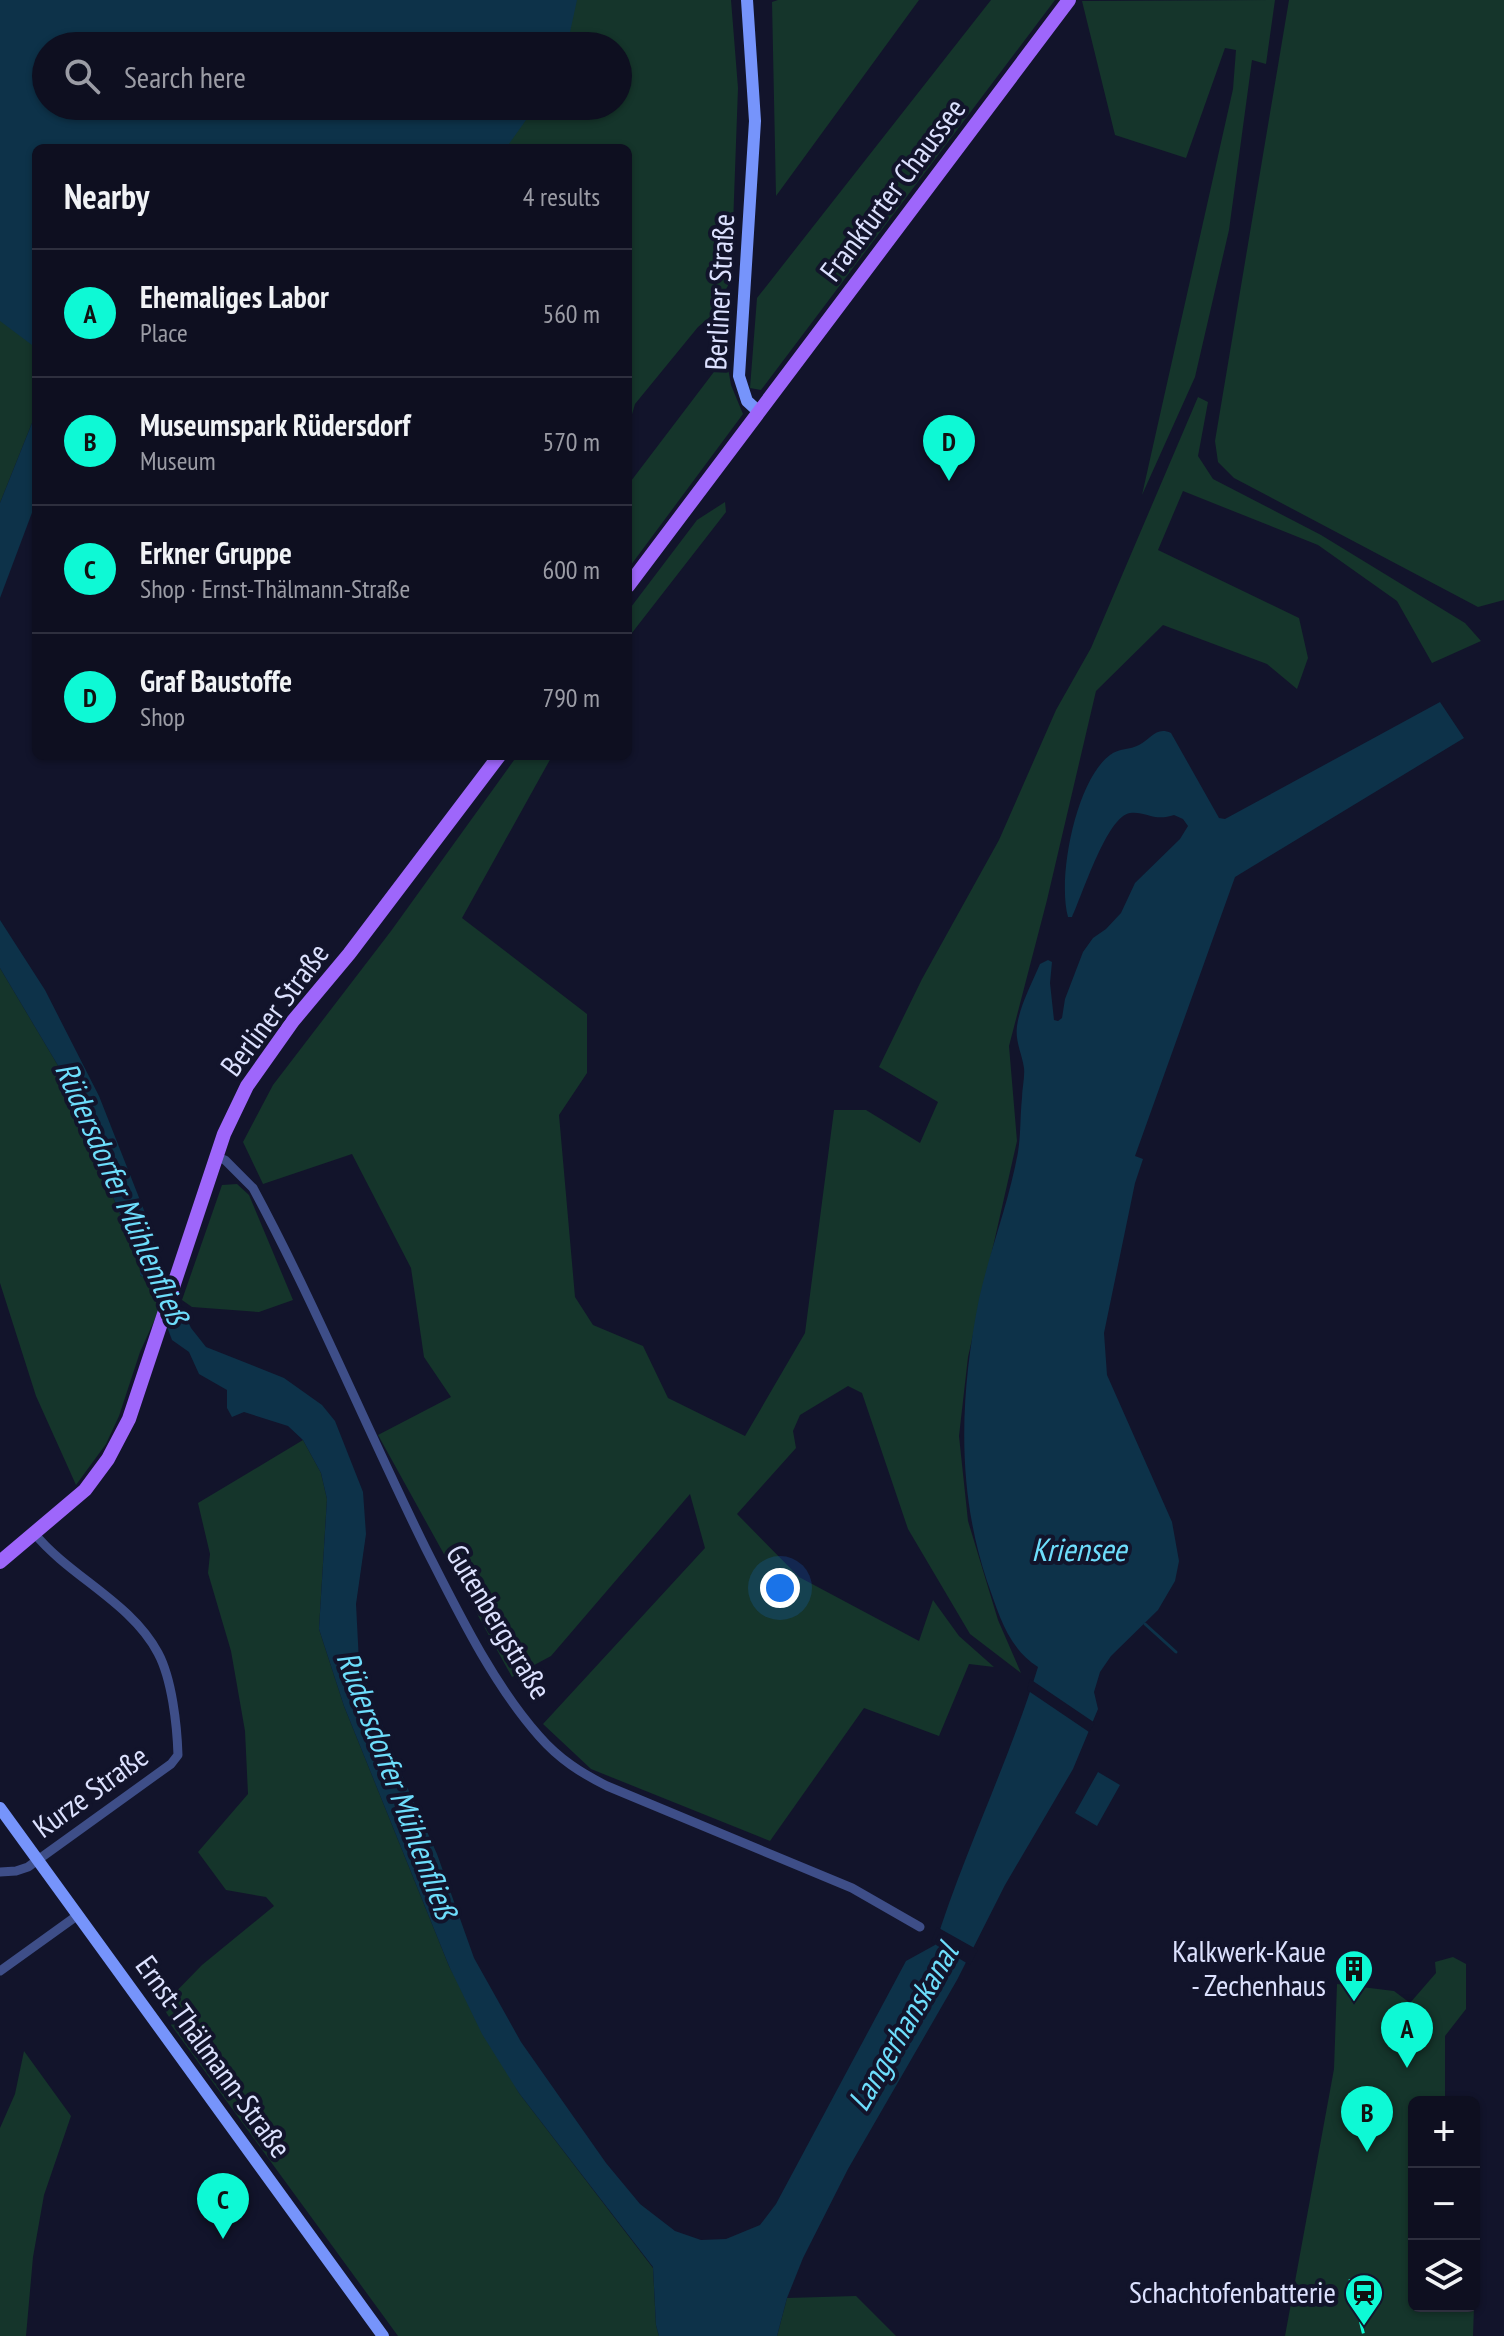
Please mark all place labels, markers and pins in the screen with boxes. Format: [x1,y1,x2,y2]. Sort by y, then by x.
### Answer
pin: D [923,415,975,481]
place label: Kalkwerk-Kaue - Zechenhaus [1172,1931,1326,2004]
building icon: Kalkwerk-Kaue - Zechenhaus [1333,1948,1375,2003]
pin: A [1381,2002,1433,2068]
pin: B [1341,2086,1393,2152]
pin: C [197,2173,249,2239]
place label: Schachtofenbatterie [1129,2272,1336,2311]
station icon: Schachtofenbatterie [1343,2272,1385,2327]

